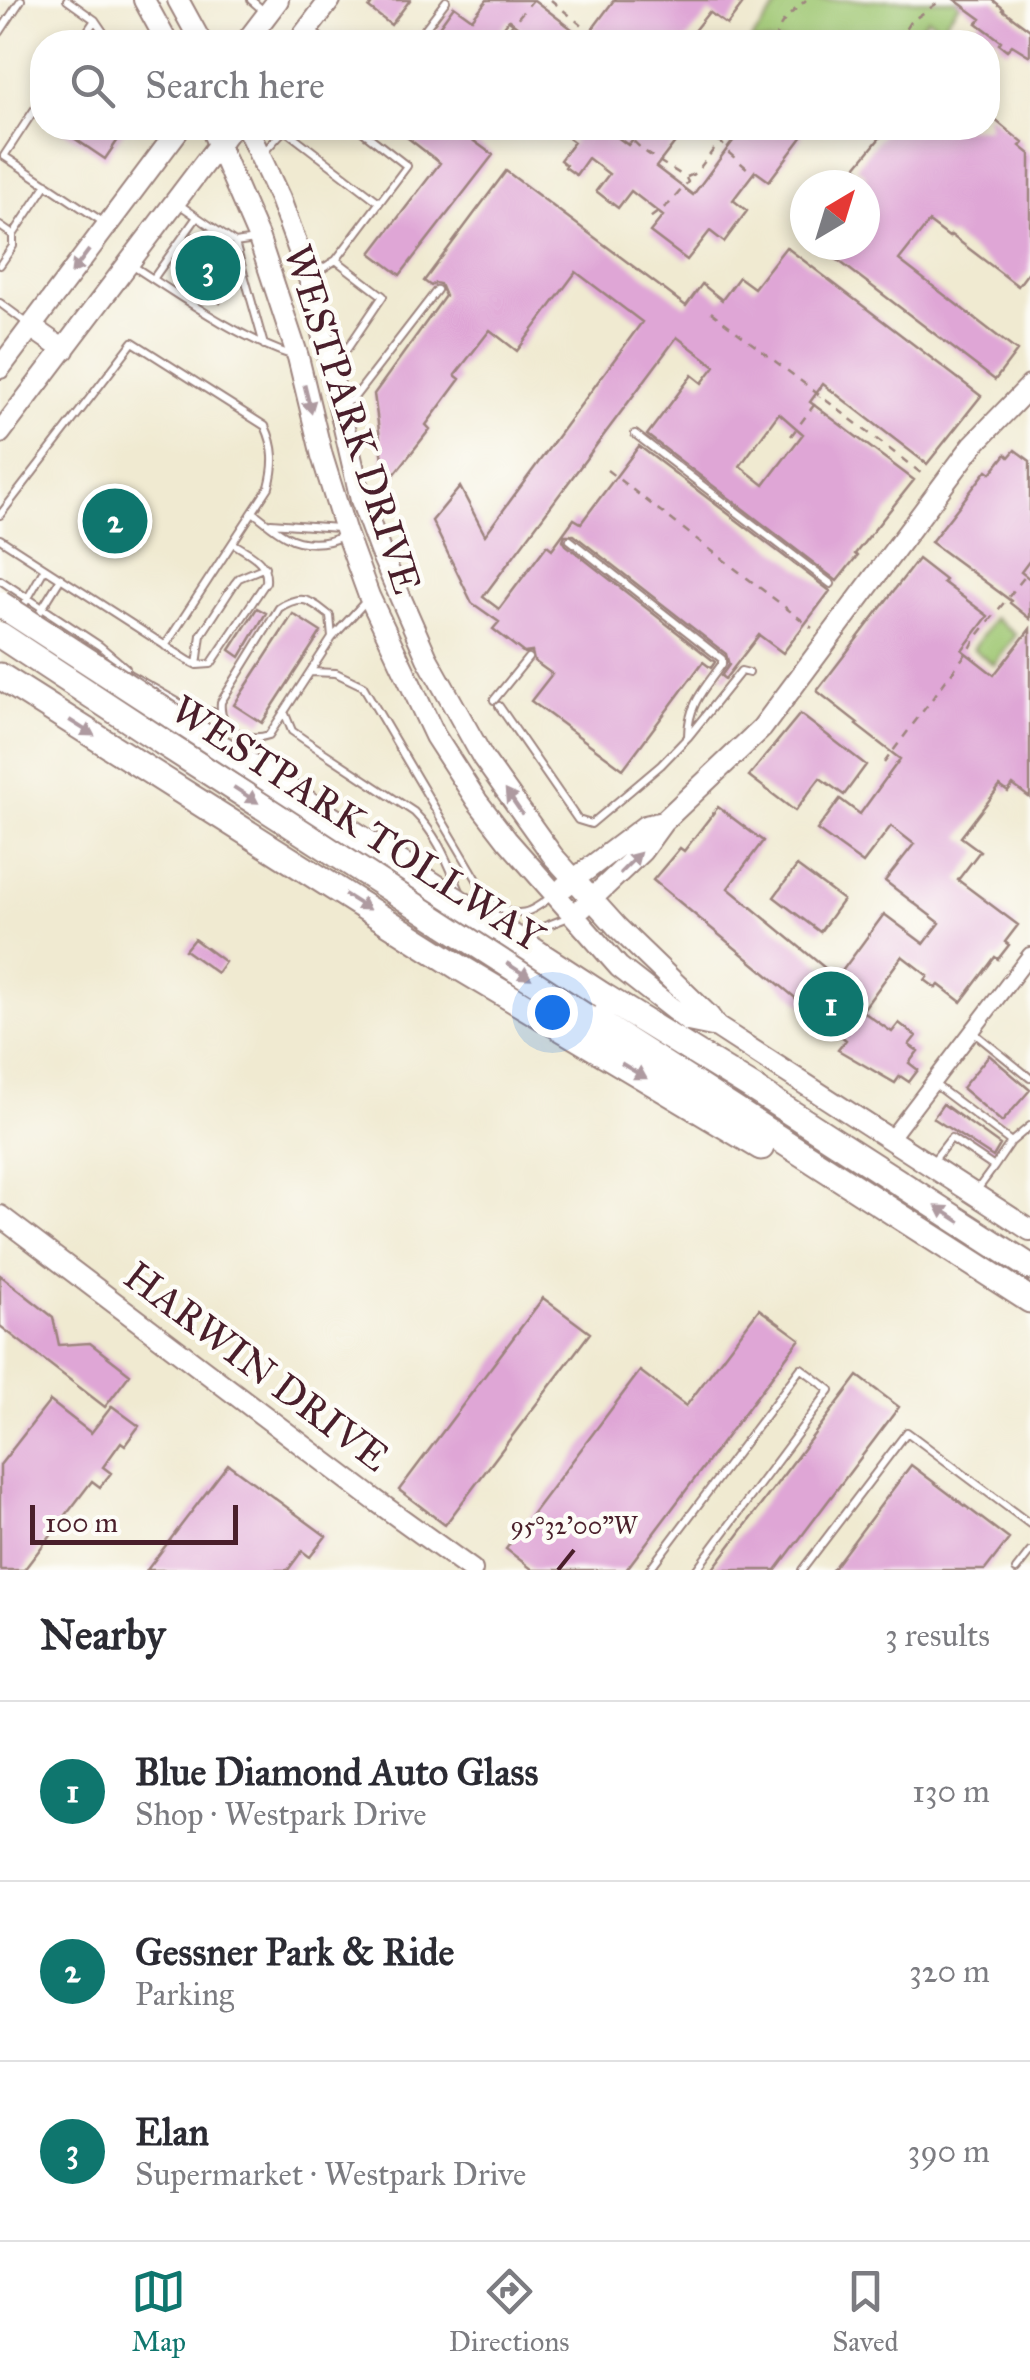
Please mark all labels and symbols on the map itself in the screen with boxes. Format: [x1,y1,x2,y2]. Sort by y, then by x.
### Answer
north arrow [790,170,880,260]
pin: 3 [176,230,240,306]
street label: WESTPARK DRIVE [273,239,432,600]
one-way arrow [70,249,90,275]
one-way arrow [301,384,316,415]
pin: 2 [82,484,148,558]
street label: WESTPARK TOLLWAY [162,685,554,963]
one-way arrow [69,719,96,737]
one-way arrow [232,786,259,804]
one-way arrow [505,789,524,815]
one-way arrow [617,852,641,876]
one-way arrow [343,893,371,911]
one-way arrow [505,962,533,980]
pin: 1 [798,966,864,1042]
your location [527,987,578,1038]
one-way arrow [620,1062,648,1079]
one-way arrow [934,1205,962,1223]
street label: HARWIN DRIVE [115,1251,399,1482]
scale bar [30,1500,238,1544]
text: 95°32'00"W [510,1510,639,1541]

